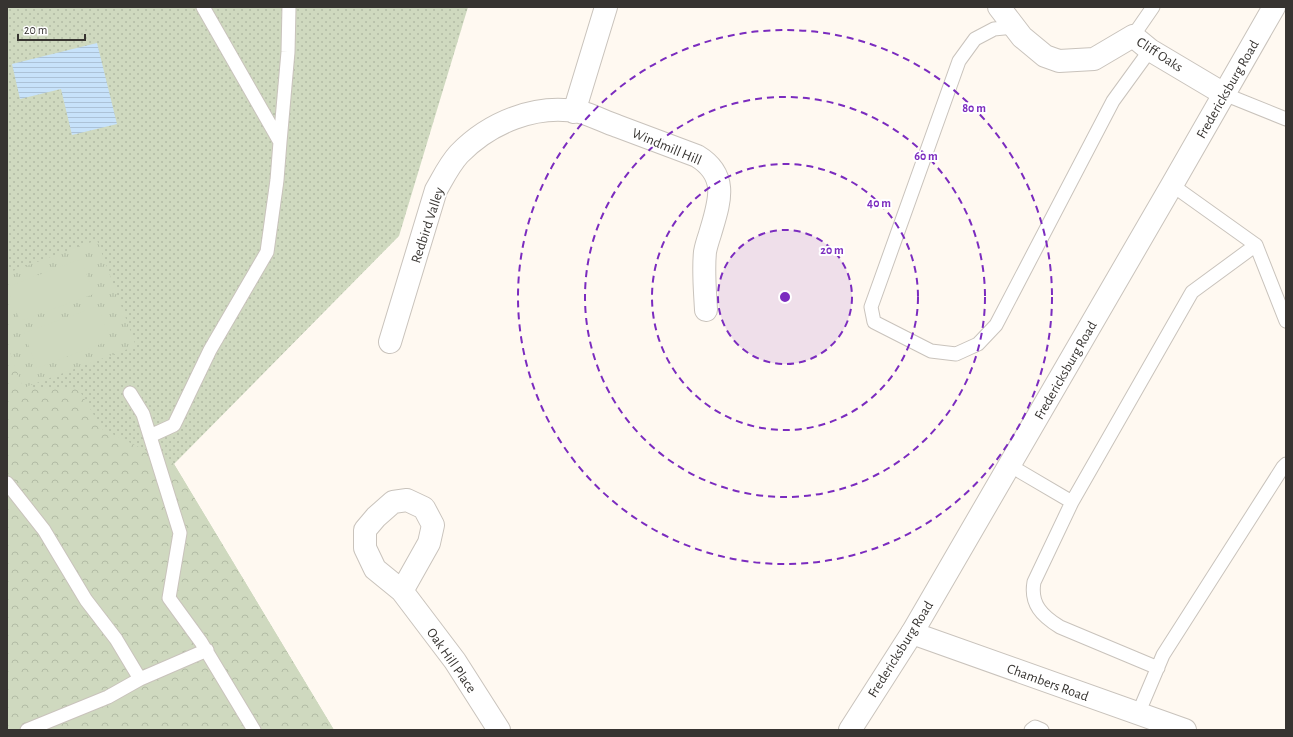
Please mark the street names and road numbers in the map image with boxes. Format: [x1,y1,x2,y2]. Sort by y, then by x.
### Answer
street label: Cliff Oaks [1134,35,1185,75]
street label: Fredericksburg Road [1194,38,1262,141]
street label: Windmill Hill [630,126,703,168]
street label: Redbird Valley [409,186,447,265]
street label: Fredericksburg Road [1032,319,1100,422]
street label: Fredericksburg Road [866,599,936,700]
street label: Oak Hill Place [424,626,479,695]
street label: Chambers Road [1005,662,1090,704]

